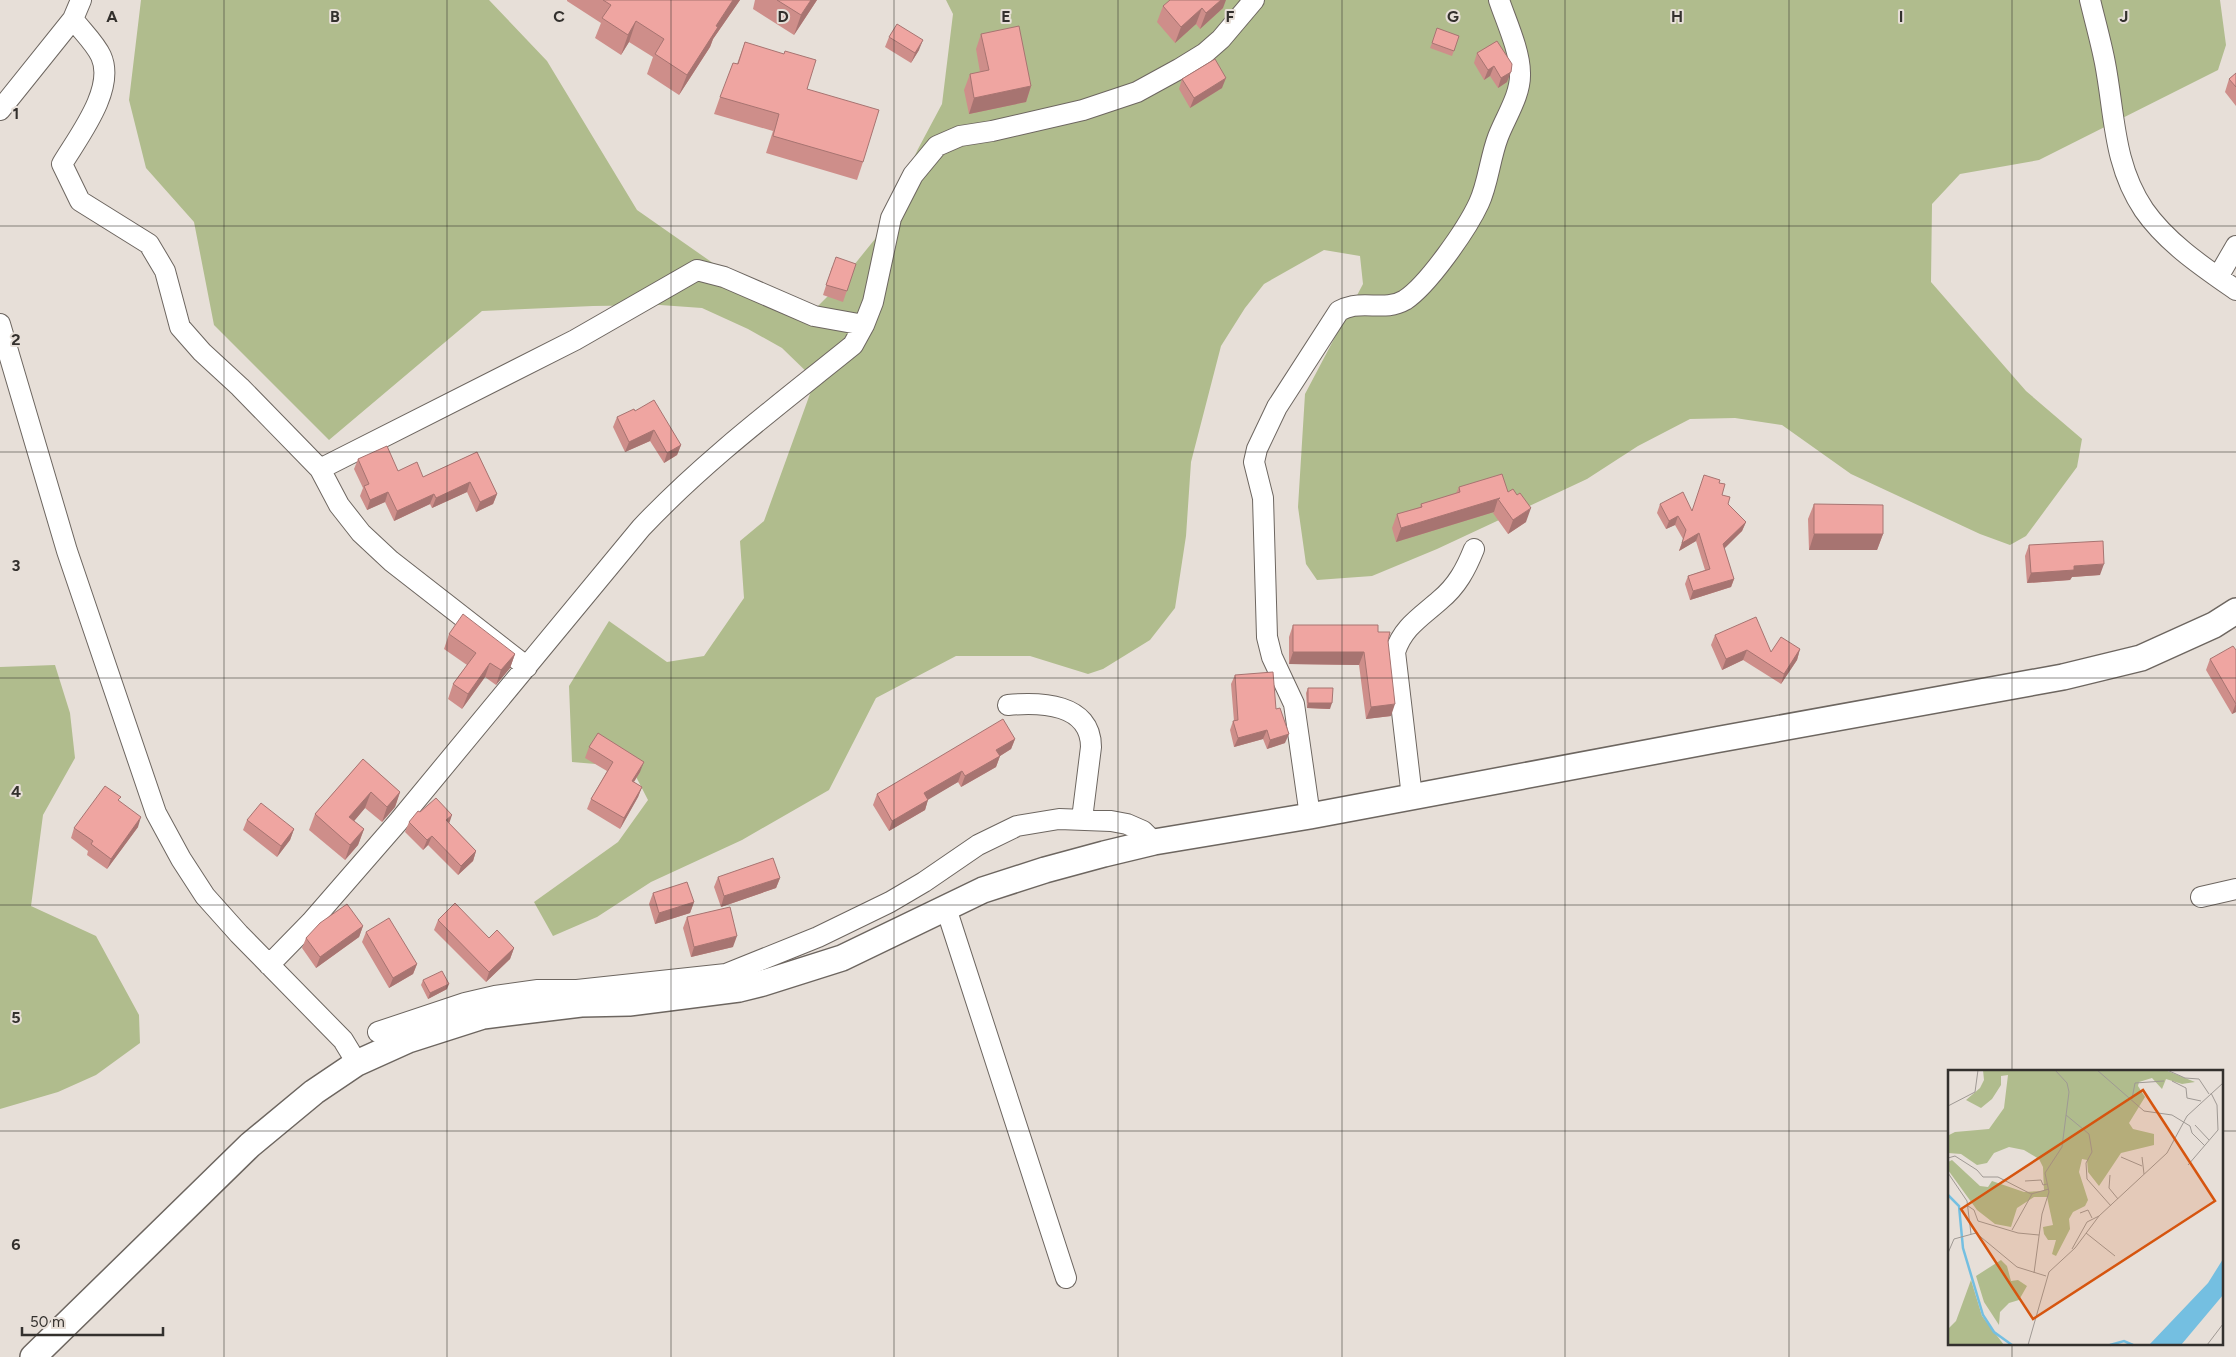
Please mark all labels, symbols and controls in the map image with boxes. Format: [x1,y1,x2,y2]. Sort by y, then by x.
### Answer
text: A [106,7,118,26]
text: B [330,7,340,26]
text: C [553,7,565,26]
text: D [777,7,789,26]
text: E [1001,7,1011,26]
text: F [1226,7,1235,26]
text: G [1447,7,1459,26]
text: H [1671,7,1683,26]
text: I [1899,7,1903,26]
text: J [2120,7,2128,26]
text: 1 [13,104,19,123]
text: 2 [11,330,21,349]
text: 3 [12,556,21,575]
text: 4 [11,782,21,801]
text: 5 [11,1008,21,1027]
inset map [1948,1070,2224,1344]
text: 6 [11,1235,21,1254]
scale bar [22,1304,164,1336]
text: 50 m [30,1313,65,1331]

